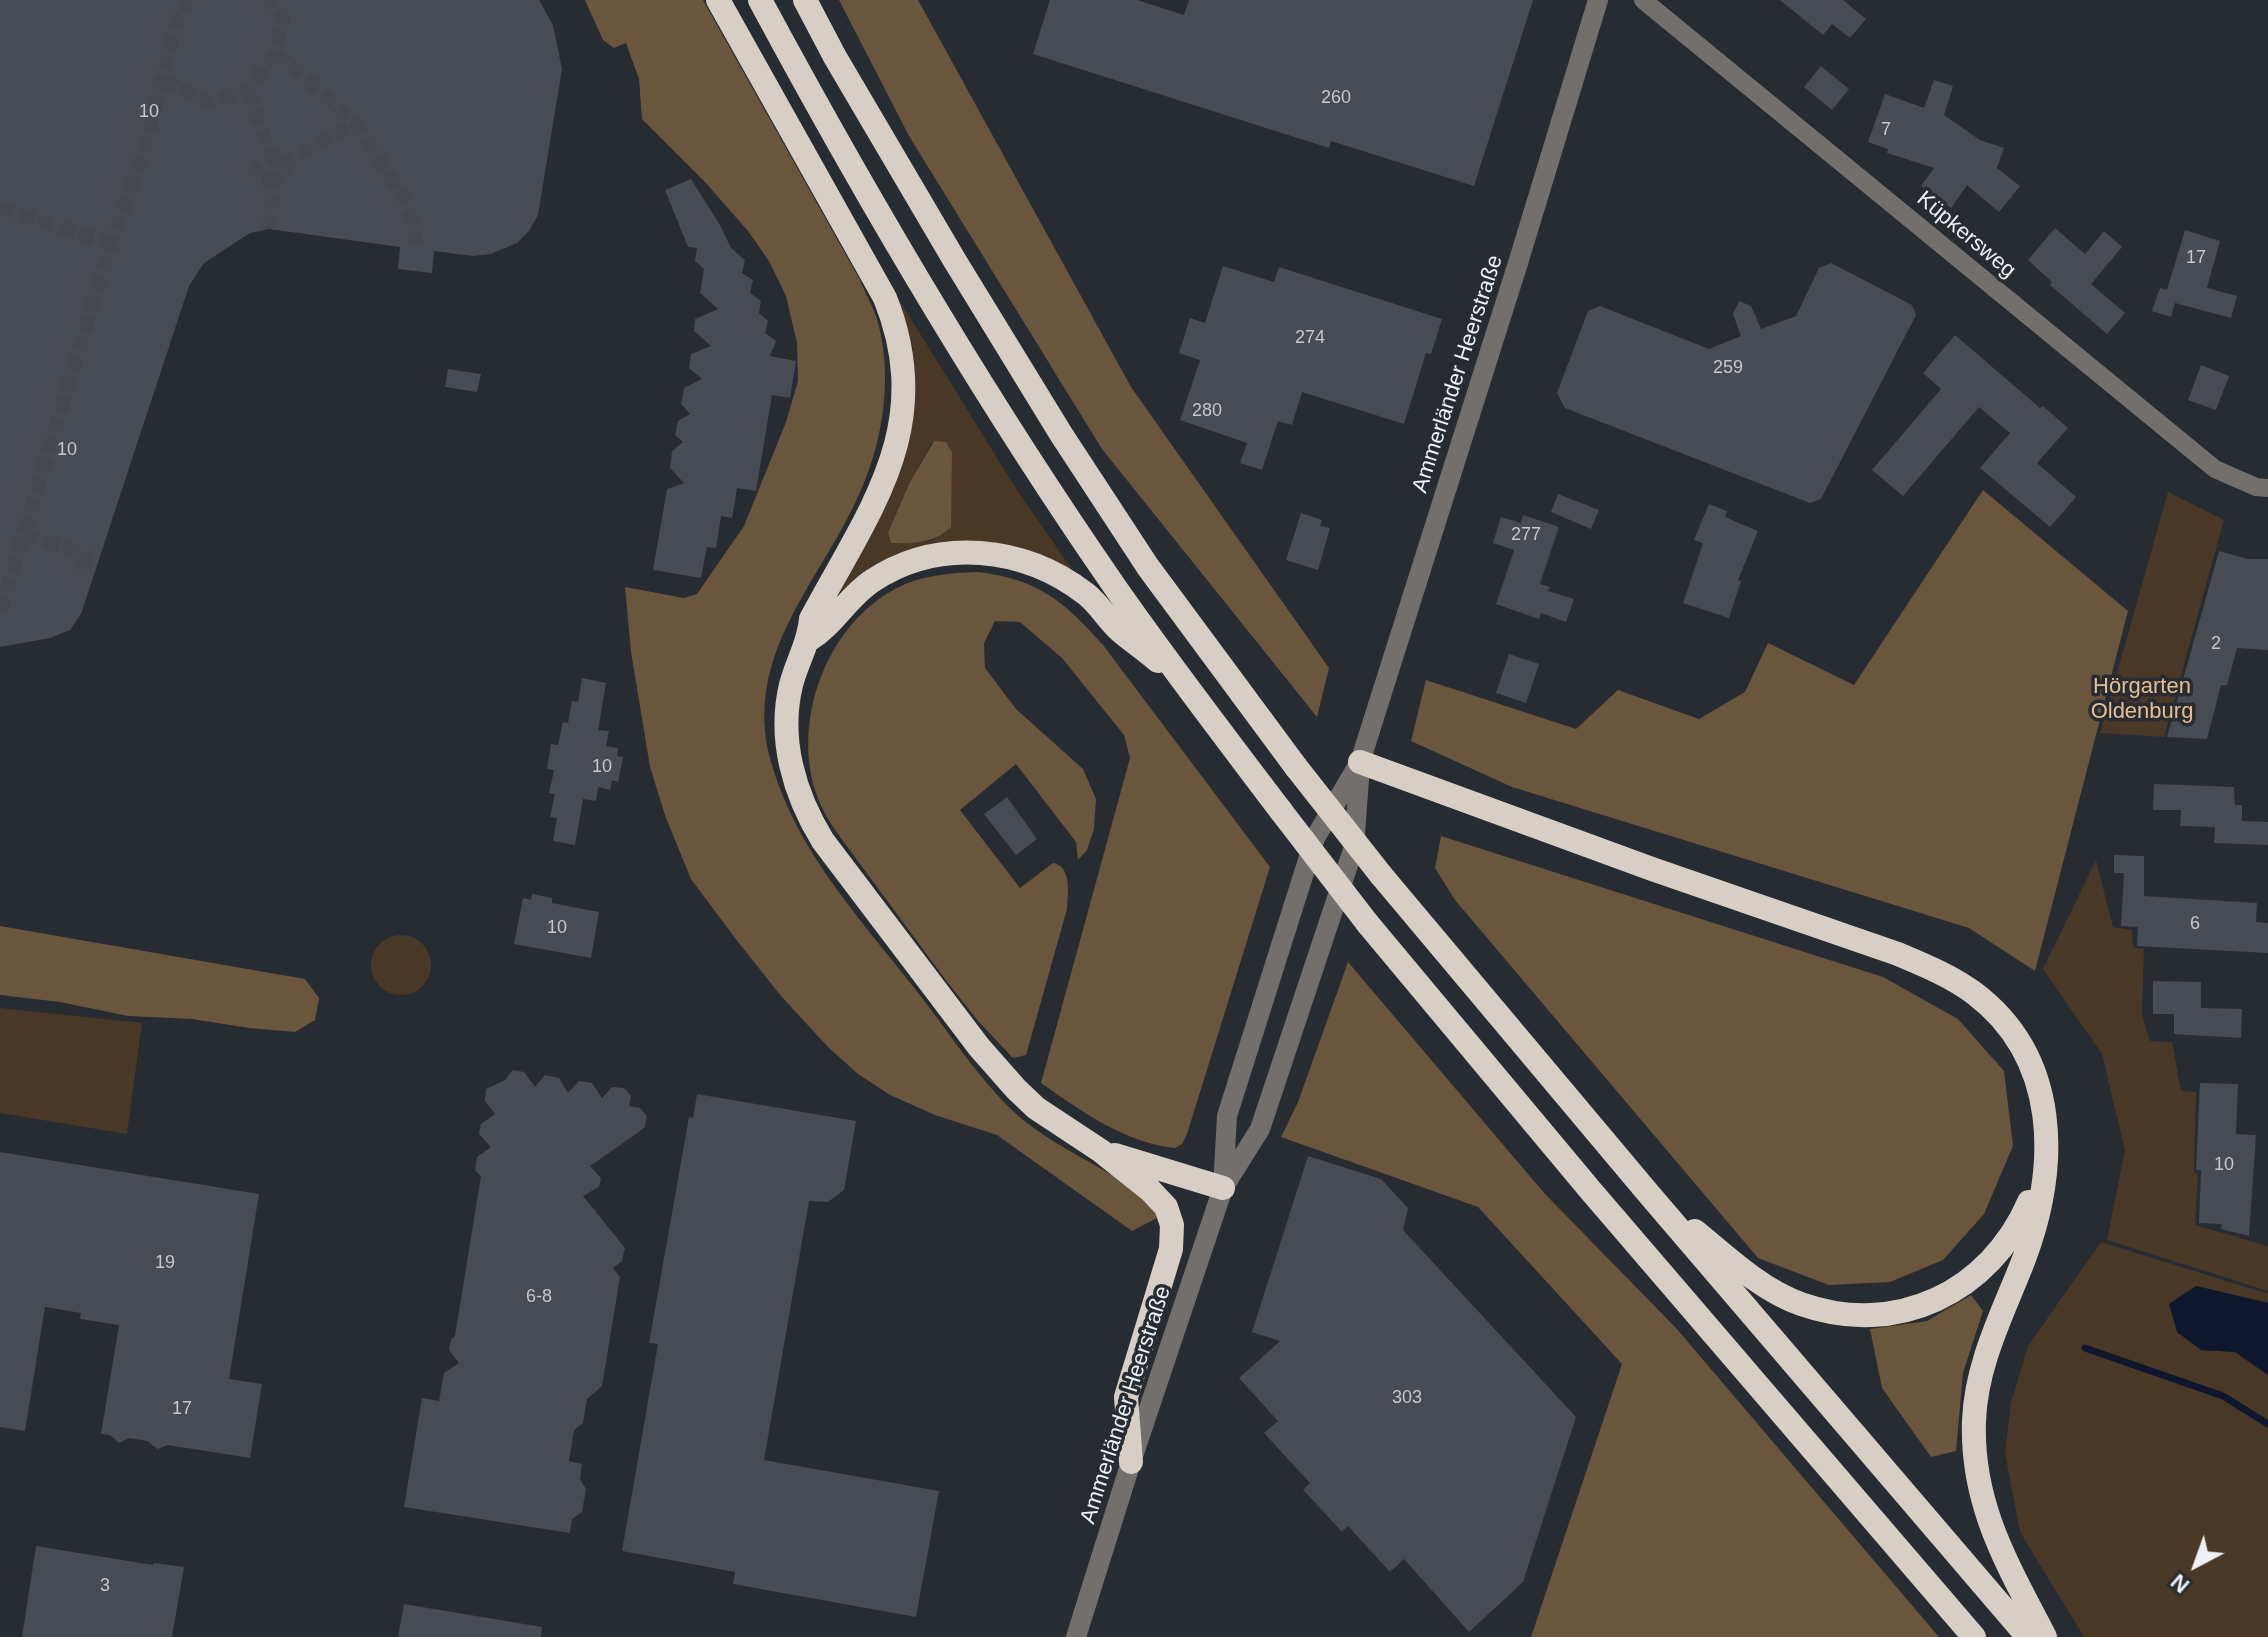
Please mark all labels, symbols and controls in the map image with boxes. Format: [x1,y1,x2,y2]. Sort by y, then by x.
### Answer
house number: 260 [1321,87,1351,109]
house number: 10 [139,101,159,123]
house number: 7 [1881,119,1891,141]
street label: Küpkersweg [1911,186,2021,284]
house number: 17 [2186,247,2206,269]
street label: Ammerländer Heerstraße [1407,252,1509,496]
house number: 274 [1295,327,1325,349]
house number: 259 [1713,357,1743,379]
house number: 280 [1192,400,1222,422]
house number: 10 [57,439,77,461]
house number: 277 [1511,524,1541,546]
house number: 2 [2211,633,2221,655]
park label: Hörgarten Oldenburg [2091,674,2193,726]
house number: 10 [592,756,612,778]
house number: 6 [2190,913,2200,935]
house number: 10 [547,917,567,939]
house number: 10 [2214,1154,2234,1176]
house number: 19 [155,1252,175,1274]
street label: Ammerländer Heerstraße [1075,1283,1177,1527]
house number: 6-8 [526,1286,552,1308]
house number: 303 [1392,1387,1422,1409]
house number: 17 [172,1398,192,1420]
north arrow [2156,1525,2236,1605]
text: N [2166,1569,2194,1598]
house number: 3 [100,1575,110,1597]

